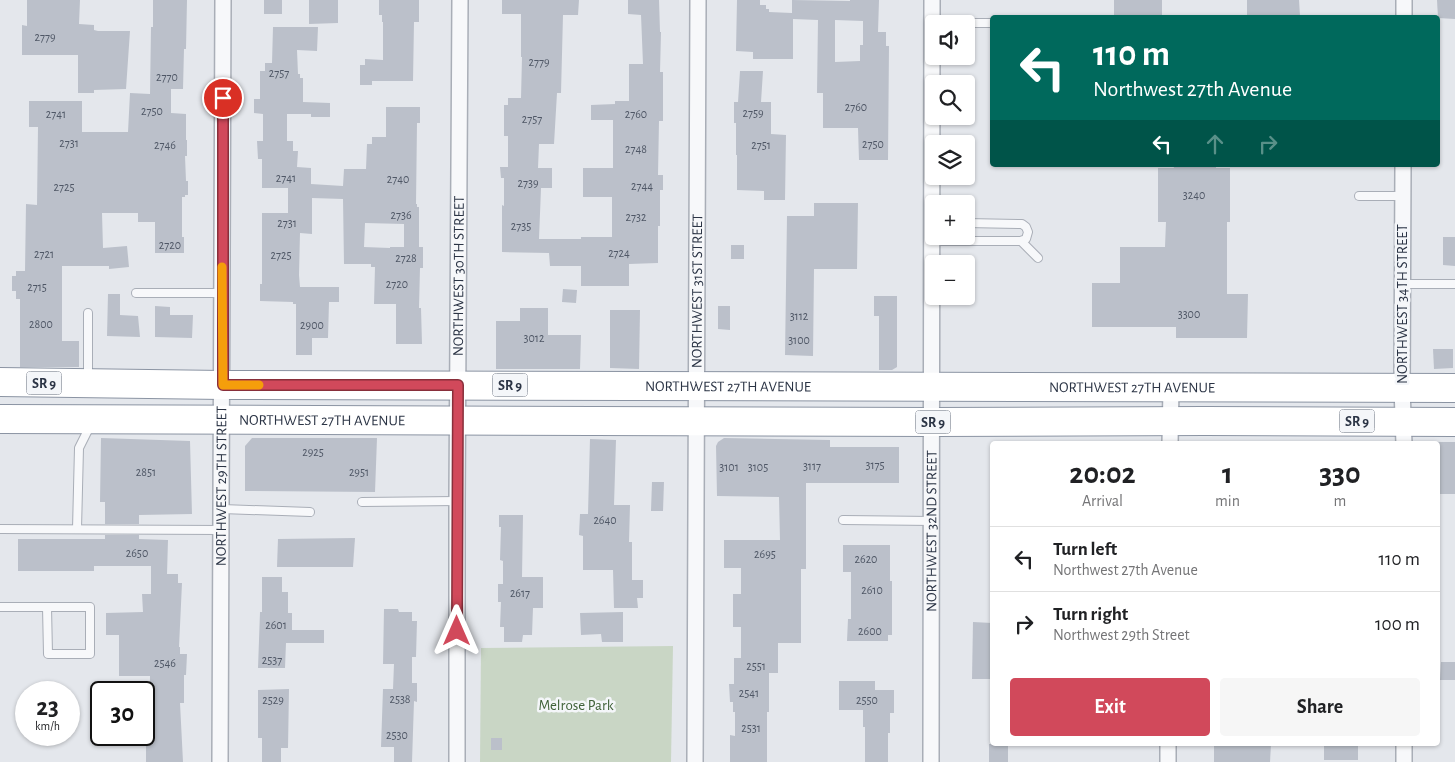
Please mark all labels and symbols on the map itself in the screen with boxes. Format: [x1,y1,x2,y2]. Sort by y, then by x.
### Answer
house number: 2779 [34,31,56,43]
house number: 2779 [528,56,550,68]
house number: 2757 [269,67,289,79]
house number: 2770 [156,71,178,83]
pin [202,77,244,119]
house number: 2760 [845,101,867,113]
house number: 2750 [141,105,163,117]
house number: 2759 [742,107,764,119]
house number: 2741 [46,108,66,120]
house number: 2760 [625,108,647,120]
house number: 2757 [522,113,542,125]
house number: 2731 [59,137,79,149]
house number: 2750 [862,138,884,150]
house number: 2746 [154,139,176,151]
house number: 2751 [751,139,771,151]
house number: 2748 [625,143,647,155]
house number: 2741 [276,172,296,184]
house number: 2740 [387,173,409,185]
house number: 2739 [517,177,539,189]
house number: 2744 [631,180,653,192]
house number: 2725 [54,181,74,193]
house number: 3240 [1183,189,1205,201]
street label: NORTHWEST 30TH STREET [451,195,467,356]
house number: 2736 [390,209,412,221]
house number: 2732 [626,211,647,223]
street label: NORTHWEST 31ST STREET [690,213,705,368]
house number: 2731 [277,217,297,229]
house number: 2735 [511,220,531,232]
street label: NORTHWEST 34TH STREET [1395,223,1410,384]
house number: 2720 [159,239,181,251]
house number: 2724 [608,247,630,259]
house number: 2721 [34,248,54,260]
house number: 2725 [271,249,291,261]
house number: 2728 [395,252,417,264]
house number: 2720 [386,278,408,290]
house number: 2715 [27,281,47,293]
house number: 3300 [1178,308,1200,320]
house number: 3112 [790,310,809,322]
house number: 2800 [29,318,53,330]
house number: 2900 [300,319,324,331]
house number: 3012 [524,332,545,344]
house number: 3100 [788,334,810,346]
road number: SR 9 [27,372,62,394]
road number: SR 9 [492,374,528,396]
street label: NORTHWEST 27TH AVENUE [645,379,811,394]
street label: NORTHWEST 27TH AVENUE [1049,380,1215,395]
street label: NORTHWEST 29TH STREET [214,405,229,566]
road number: SR 9 [1340,410,1374,432]
road number: SR 9 [916,411,950,434]
street label: NORTHWEST 27TH AVENUE [239,413,405,428]
house number: 2925 [302,446,324,458]
street label: NORTHWEST 32ND STREET [924,449,939,612]
house number: 3175 [865,459,885,471]
house number: 3117 [803,460,821,472]
house number: 3101 [719,461,739,473]
house number: 3105 [748,461,768,473]
house number: 2851 [136,466,156,478]
house number: 2951 [349,466,369,478]
house number: 2640 [593,514,617,526]
house number: 2650 [126,547,148,559]
house number: 2695 [754,548,776,560]
house number: 2620 [855,553,877,565]
house number: 2610 [861,584,883,596]
house number: 2617 [510,587,530,599]
position arrow [430,604,482,656]
house number: 2601 [265,619,287,631]
house number: 2600 [858,625,882,637]
house number: 2537 [262,654,282,666]
house number: 2546 [154,657,176,669]
house number: 2551 [746,660,766,672]
speed limit sign: 30 [90,681,155,746]
house number: 2541 [739,687,759,699]
house number: 2538 [389,693,411,705]
house number: 2529 [262,694,284,706]
house number: 2550 [856,694,878,706]
park label: Melrose Park [538,698,614,713]
house number: 2531 [741,722,761,734]
house number: 2530 [386,729,408,741]

